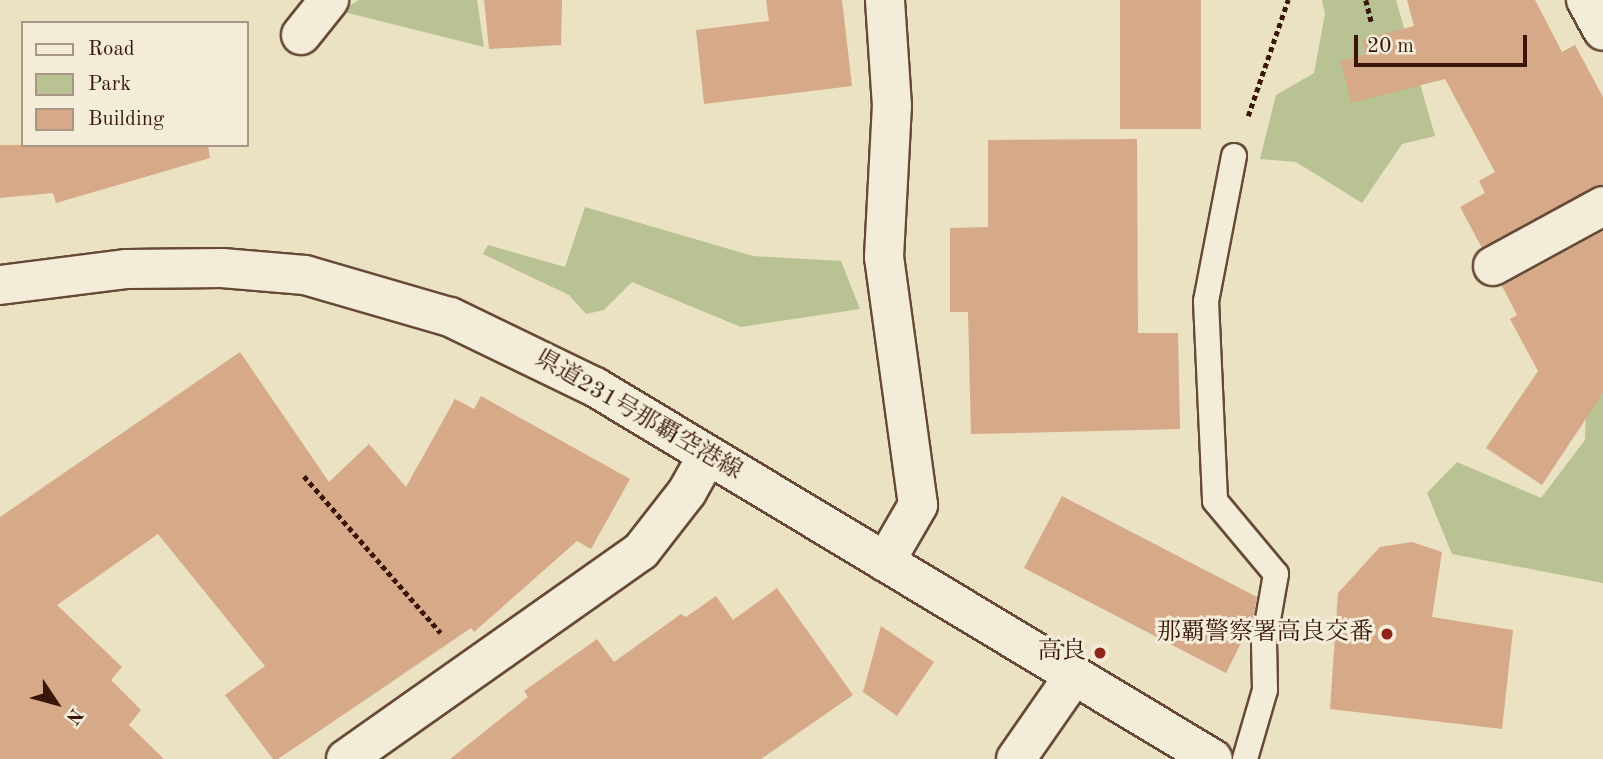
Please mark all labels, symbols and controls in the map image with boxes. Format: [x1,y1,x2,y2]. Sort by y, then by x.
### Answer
legend [21,21,248,147]
scale bar [1358,21,1531,65]
text: 20 m [1367,36,1414,57]
text: Road [88,39,135,60]
text: Park [88,74,131,95]
text: Building [88,109,164,130]
street label: 県道231号那覇空港線 [530,345,746,487]
place label: 那覇警察署高良交番 [1157,620,1373,648]
marker: 那覇警察署高良交番 [1379,626,1395,642]
place label: 高良 [1038,639,1086,667]
marker: 高良 [1092,645,1108,661]
north arrow [21,668,91,738]
text: N [61,704,85,727]

